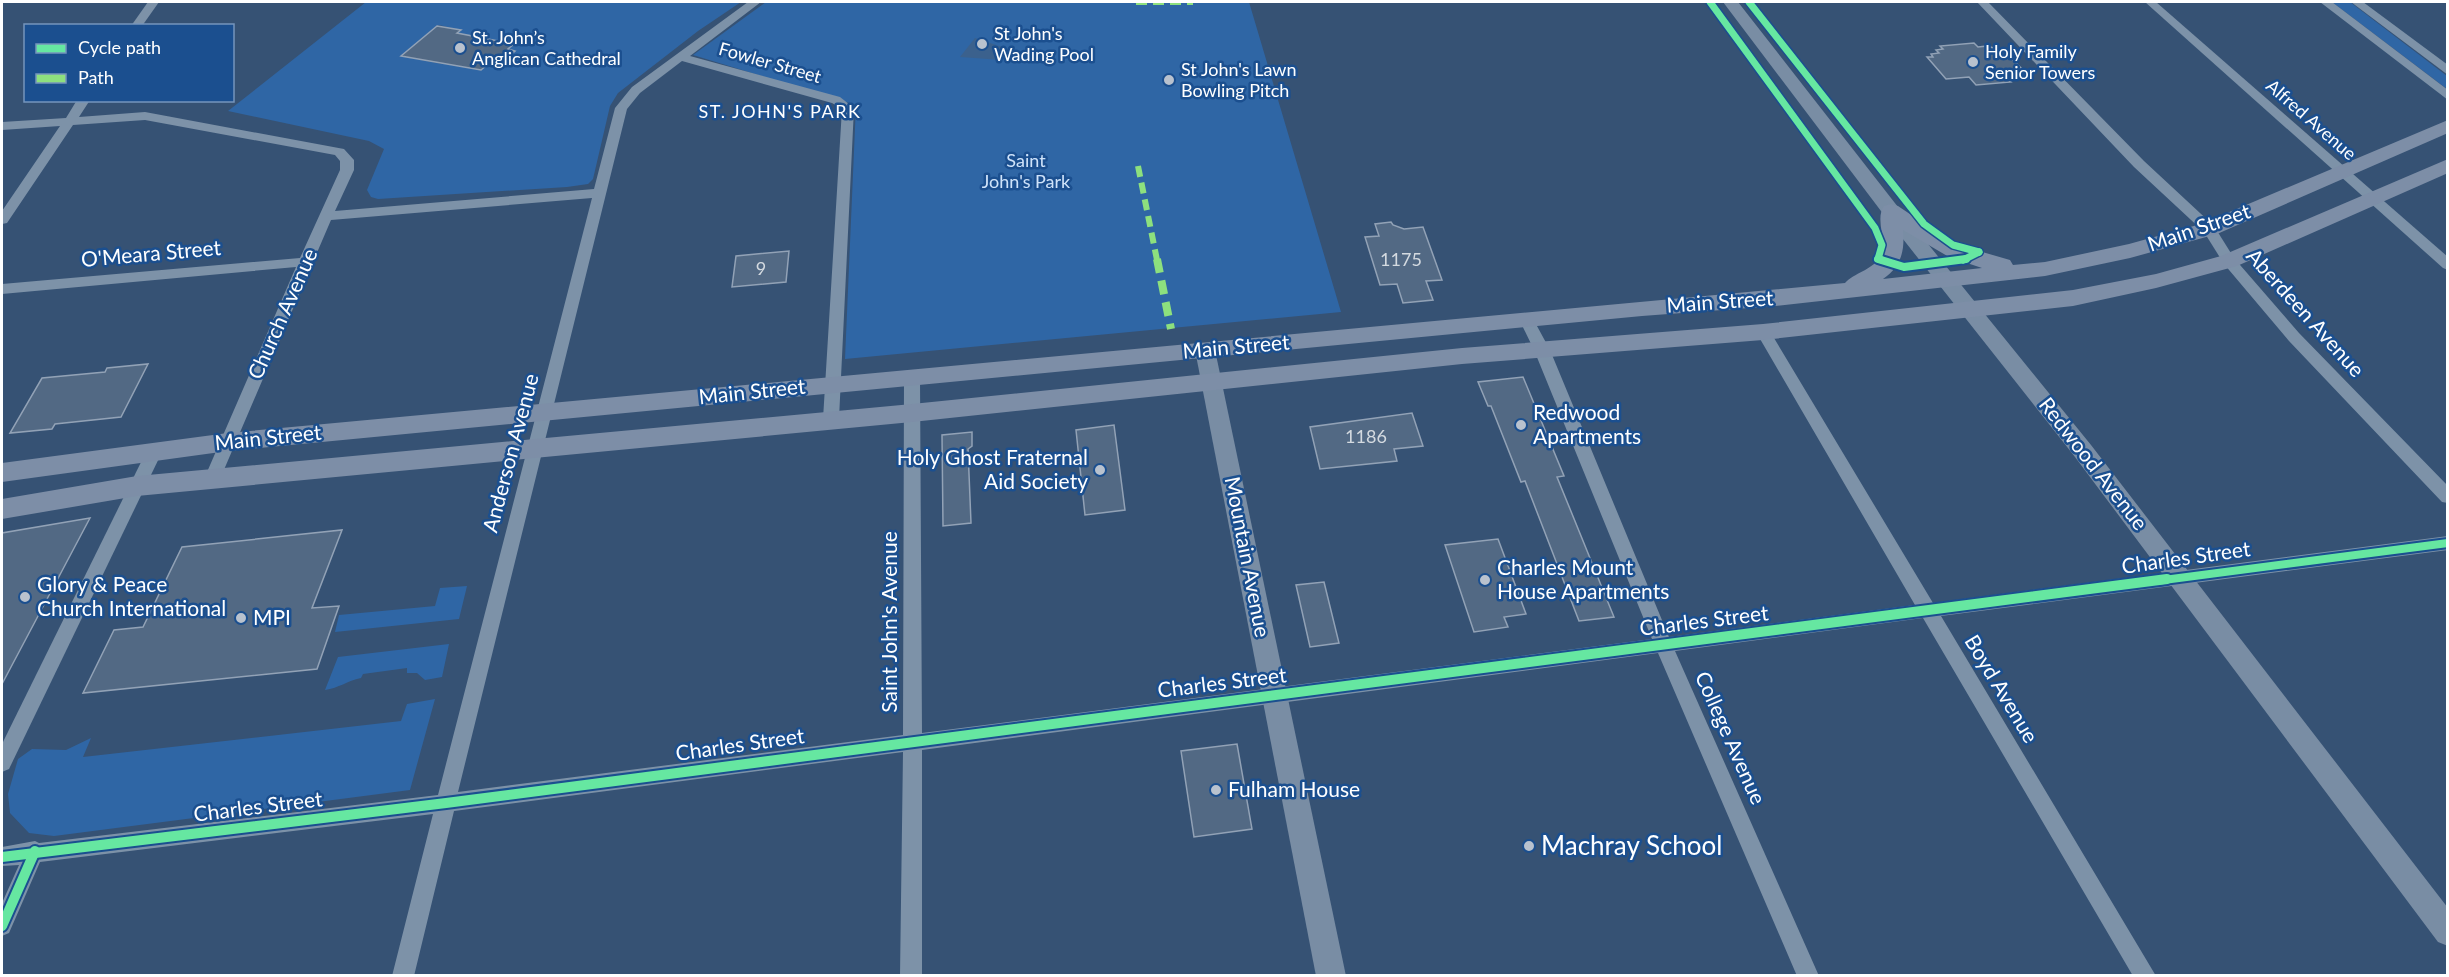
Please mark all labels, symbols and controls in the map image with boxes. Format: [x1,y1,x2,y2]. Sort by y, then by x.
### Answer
place label: St John's Wading Pool [994,22,1094,65]
legend [24,24,234,102]
place label: St. John’s Anglican Cathedral [472,26,621,69]
text: Cycle path [78,36,161,58]
street label: Fowler Street [717,37,825,87]
marker: St John's Wading Pool [975,37,989,51]
place label: Holy Family Senior Towers [1985,40,2096,83]
marker: St. John’s Anglican Cathedral [453,41,467,55]
marker: Holy Family Senior Towers [1966,55,1980,69]
place label: St John's Lawn Bowling Pitch [1181,58,1297,101]
text: Path [78,66,114,88]
marker: St John's Lawn Bowling Pitch [1162,73,1176,87]
street label: Alfred Avenue [2262,74,2361,164]
district label: ST. JOHN'S PARK [699,100,861,122]
park label: Saint John's Park [982,149,1071,192]
street label: Main Street [2144,197,2254,256]
street label: O'Meara Street [80,234,222,271]
street label: Aberdeen Avenue [2242,243,2370,381]
street label: Church Avenue [242,244,322,383]
house number: 1175 [1380,248,1422,270]
house number: 9 [756,257,766,279]
street label: Main Street [1666,284,1775,317]
street label: Main Street [1181,328,1291,363]
street label: Anderson Avenue [476,371,543,535]
street label: Main Street [697,372,807,409]
street label: Redwood Avenue [2035,392,2154,534]
place label: Redwood Apartments [1533,399,1641,448]
street label: Main Street [213,418,323,455]
marker: Redwood Apartments [1514,418,1528,432]
house number: 1186 [1345,425,1387,447]
place label: Holy Ghost Fraternal Aid Society [897,444,1088,493]
marker: Holy Ghost Fraternal Aid Society [1093,463,1107,477]
street label: Mountain Avenue [1221,474,1276,639]
street label: Saint John's Avenue [876,531,901,713]
street label: Charles Street [2120,535,2252,578]
place label: Charles Mount House Apartments [1497,554,1669,603]
place label: Glory & Peace Church International [37,571,226,620]
marker: Charles Mount House Apartments [1478,573,1492,587]
marker: Glory & Peace Church International [18,590,32,604]
street label: Charles Street [1638,599,1770,640]
place label: MPI [253,604,291,629]
marker: MPI [234,611,248,625]
street label: Boyd Avenue [1960,630,2044,747]
street label: Charles Street [1156,661,1288,702]
street label: College Avenue [1691,667,1772,808]
street label: Charles Street [674,722,806,765]
place label: Fulham House [1228,776,1360,801]
marker: Fulham House [1209,783,1223,797]
street label: Charles Street [192,785,324,826]
place label: Machray School [1541,829,1722,861]
marker: Machray School [1522,839,1536,853]

